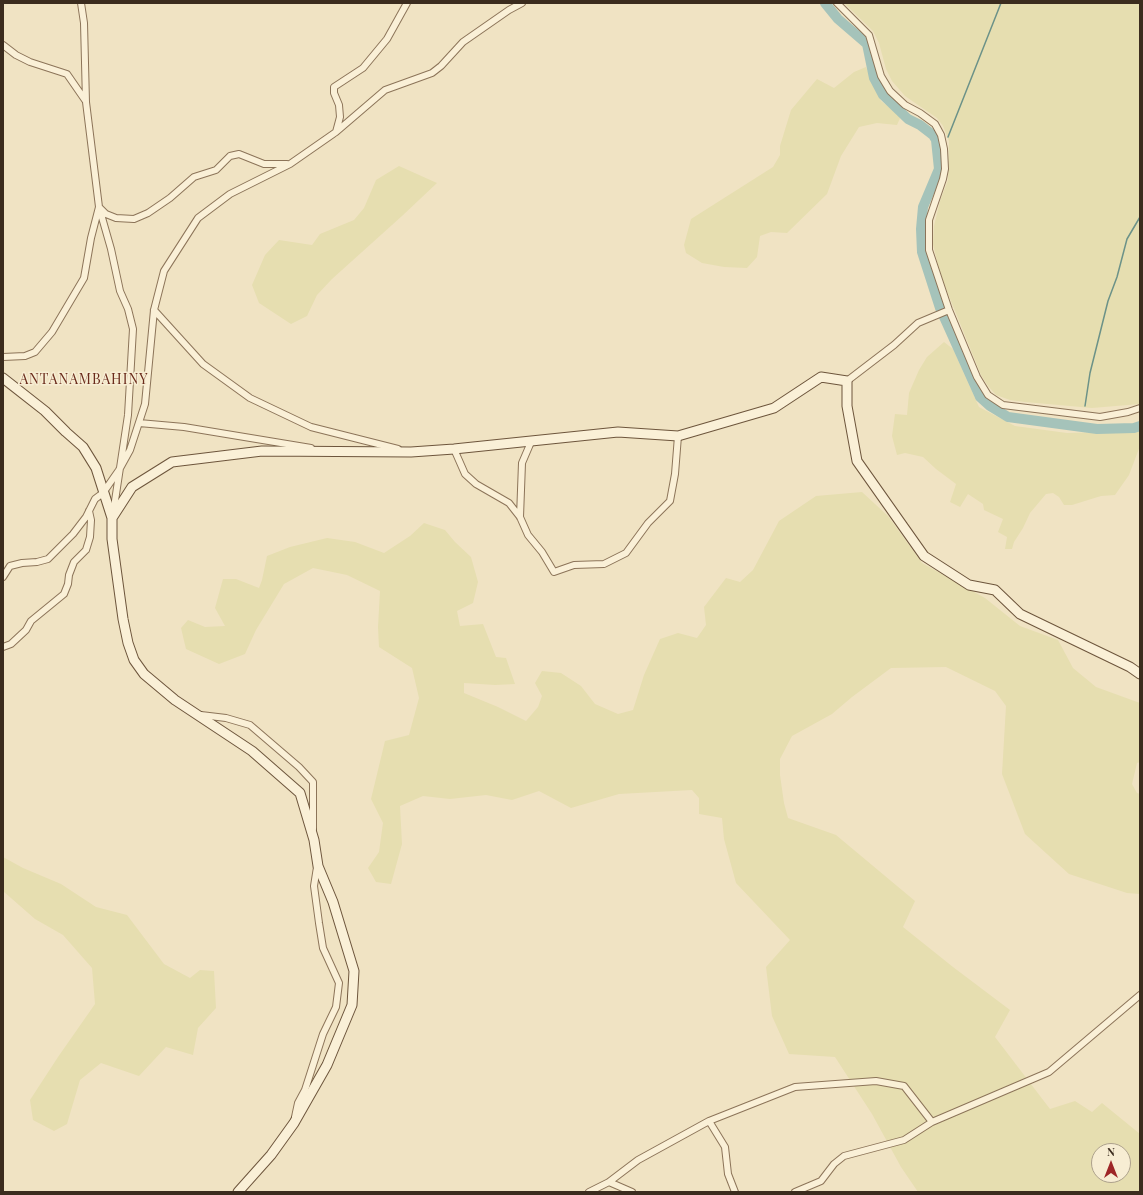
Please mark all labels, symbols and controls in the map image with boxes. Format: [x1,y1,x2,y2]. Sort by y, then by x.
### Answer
district label: ANTANAMBAHINY [19,372,149,388]
north arrow [1091,1143,1131,1183]
text: N [1107,1144,1115,1159]

